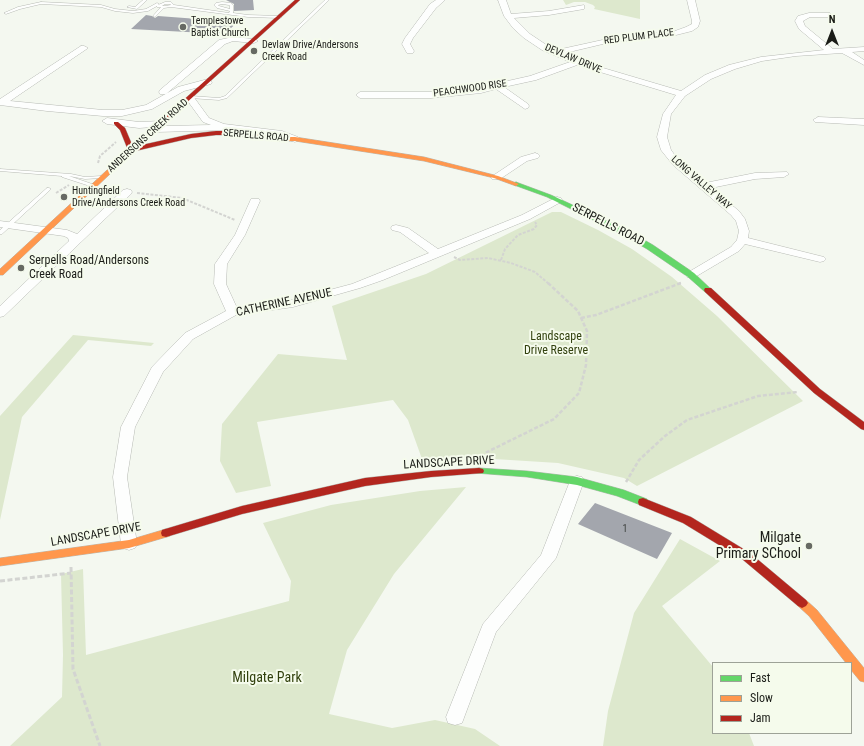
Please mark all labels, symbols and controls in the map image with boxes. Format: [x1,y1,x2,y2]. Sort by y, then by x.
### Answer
north arrow [812,12,852,52]
text: N [829,13,835,26]
place label: Templestowe Baptist Church [191,15,249,38]
marker: Templestowe Baptist Church [178,22,188,32]
street label: RED PLUM PLACE [603,27,675,47]
place label: Devlaw Drive/Andersons Creek Road [262,39,358,62]
street label: DEVLAW DRIVE [543,42,603,76]
marker: Devlaw Drive/Andersons Creek Road [249,46,259,56]
street label: PEACHWOOD RISE [433,78,507,100]
street label: ANDERSONS CREEK ROAD [105,97,191,175]
street label: SERPELLS ROAD [223,127,289,145]
street label: LONG VALLEY WAY [668,154,734,212]
place label: Huntingfield Drive/Andersons Creek Road [72,185,185,208]
marker: Huntingfield Drive/Andersons Creek Road [59,192,69,202]
street label: SERPELLS ROAD [570,201,646,249]
place label: Serpells Road/Andersons Creek Road [29,254,149,282]
marker: Serpells Road/Andersons Creek Road [16,263,26,273]
street label: CATHERINE AVENUE [235,286,333,320]
park label: Landscape Drive Reserve [524,330,588,358]
street label: LANDSCAPE DRIVE [403,453,495,473]
street label: LANDSCAPE DRIVE [50,520,142,550]
house number: 1 [623,523,627,535]
place label: Milgate Primary SChool [716,530,801,562]
marker: Milgate Primary SChool [804,541,814,551]
legend [712,662,852,734]
park label: Milgate Park [232,670,302,686]
text: Fast [750,671,770,685]
text: Slow [750,691,773,705]
text: Jam [750,711,771,725]

